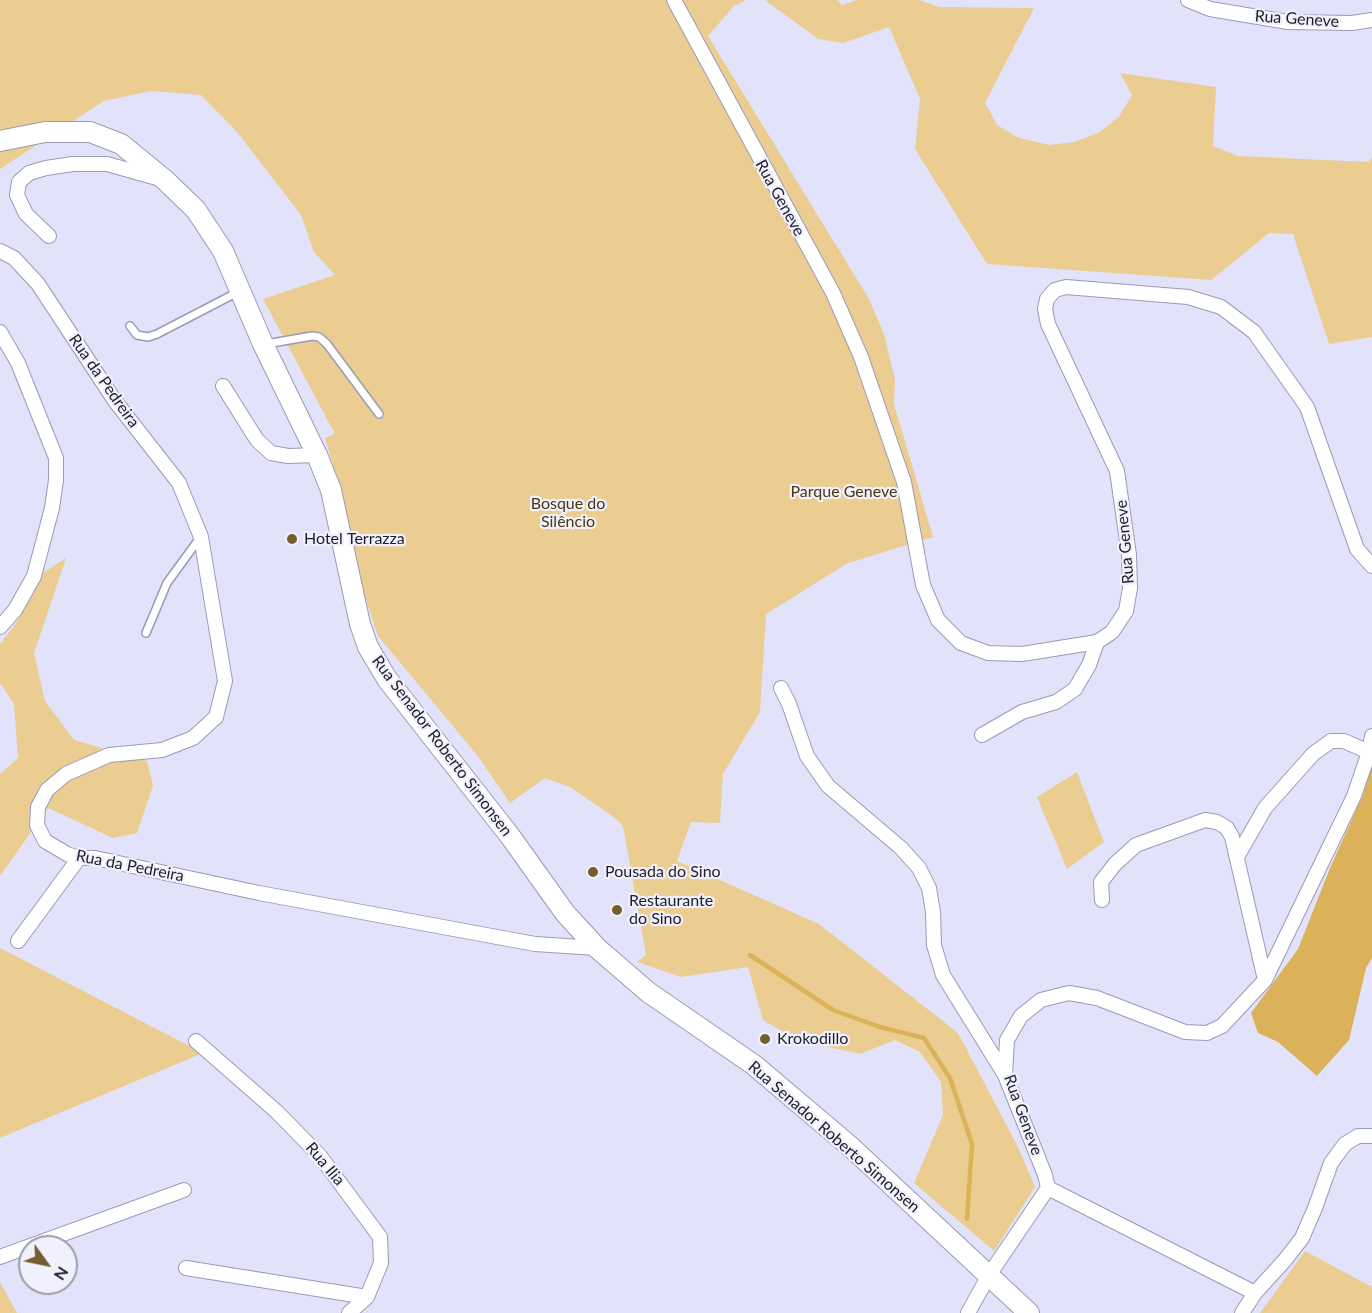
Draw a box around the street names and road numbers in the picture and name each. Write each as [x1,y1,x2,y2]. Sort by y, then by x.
street label: Rua Geneve [1254,6,1340,32]
street label: Rua Geneve [751,156,809,240]
street label: Rua da Pedreira [65,331,143,431]
street label: Rua Geneve [1112,499,1138,585]
street label: Rua Senador Roberto Simonsen [368,652,516,840]
street label: Rua da Pedreira [74,846,186,886]
street label: Rua Senador Roberto Simonsen [744,1057,924,1217]
street label: Rua Geneve [1000,1072,1046,1158]
street label: Rua Ilia [301,1138,349,1190]

